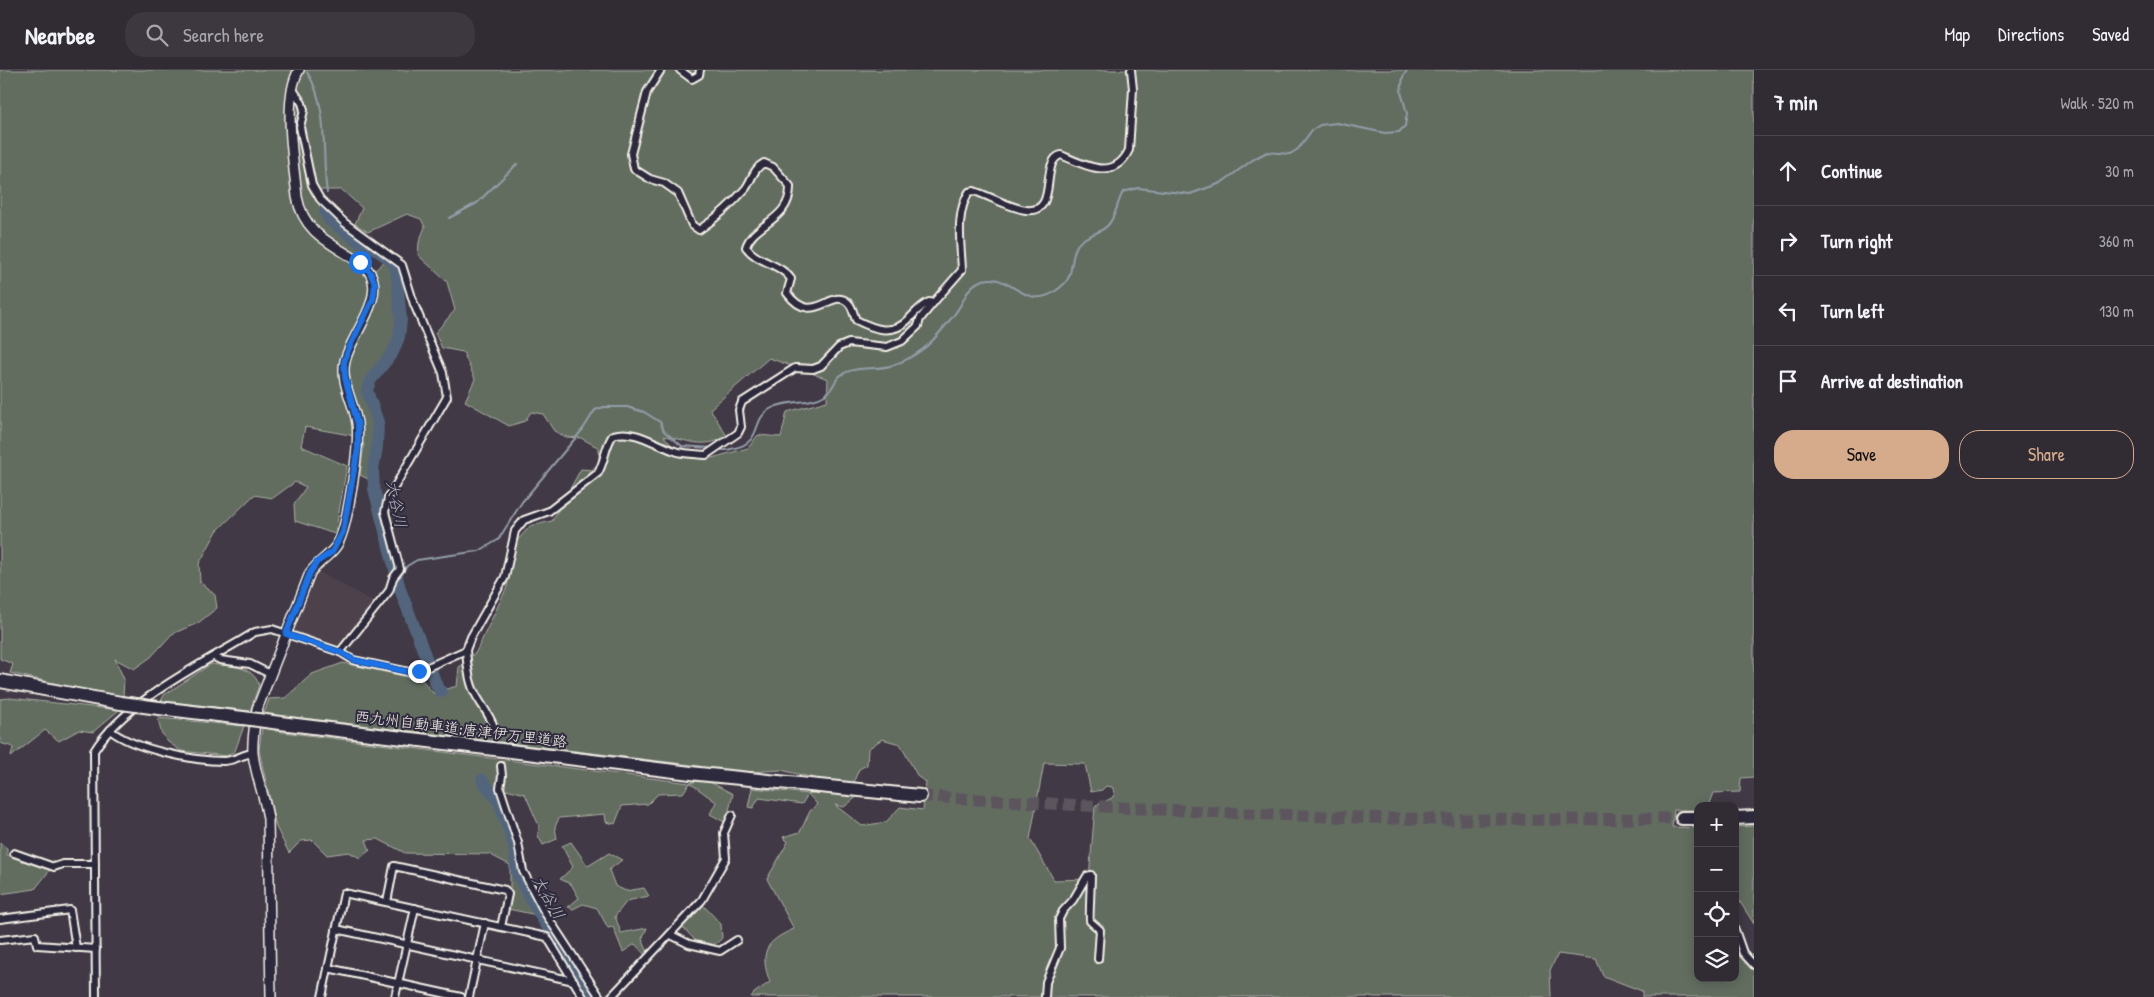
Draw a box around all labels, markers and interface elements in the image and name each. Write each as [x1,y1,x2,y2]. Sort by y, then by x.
search box [125,12,475,57]
text: Nearbee [25,19,95,51]
icon: search [143,21,171,49]
text: Search here [183,22,264,48]
text: Map [1945,22,1970,47]
text: Directions [1998,22,2064,47]
text: Saved [2092,22,2129,47]
text: 7 min [1774,88,1818,117]
text: Walk · 520 m [2060,92,2134,114]
icon: ahead [1774,157,1802,185]
text: Continue [1821,158,1882,184]
text: 30 m [2105,160,2134,182]
icon: right [1774,227,1802,255]
text: Turn right [1821,228,1892,254]
text: 360 m [2099,230,2134,252]
route start [349,251,372,274]
icon: left [1774,297,1802,325]
text: Turn left [1821,298,1884,324]
text: 130 m [2099,300,2134,322]
icon: arrive [1774,367,1802,395]
text: Arrive at destination [1821,368,1963,394]
button: Save [1774,430,1949,479]
button: Share [1959,430,2134,479]
water label: 大谷川 [382,478,412,530]
route end [408,660,431,683]
street label: 西九州自動車道;唐津伊万里道路 [354,705,568,752]
map controls [1694,802,1739,982]
button: + [1694,802,1739,847]
button: − [1694,847,1739,892]
water label: 大谷川 [527,871,571,923]
button: locate [1694,892,1739,937]
button: layers [1694,937,1739,982]

